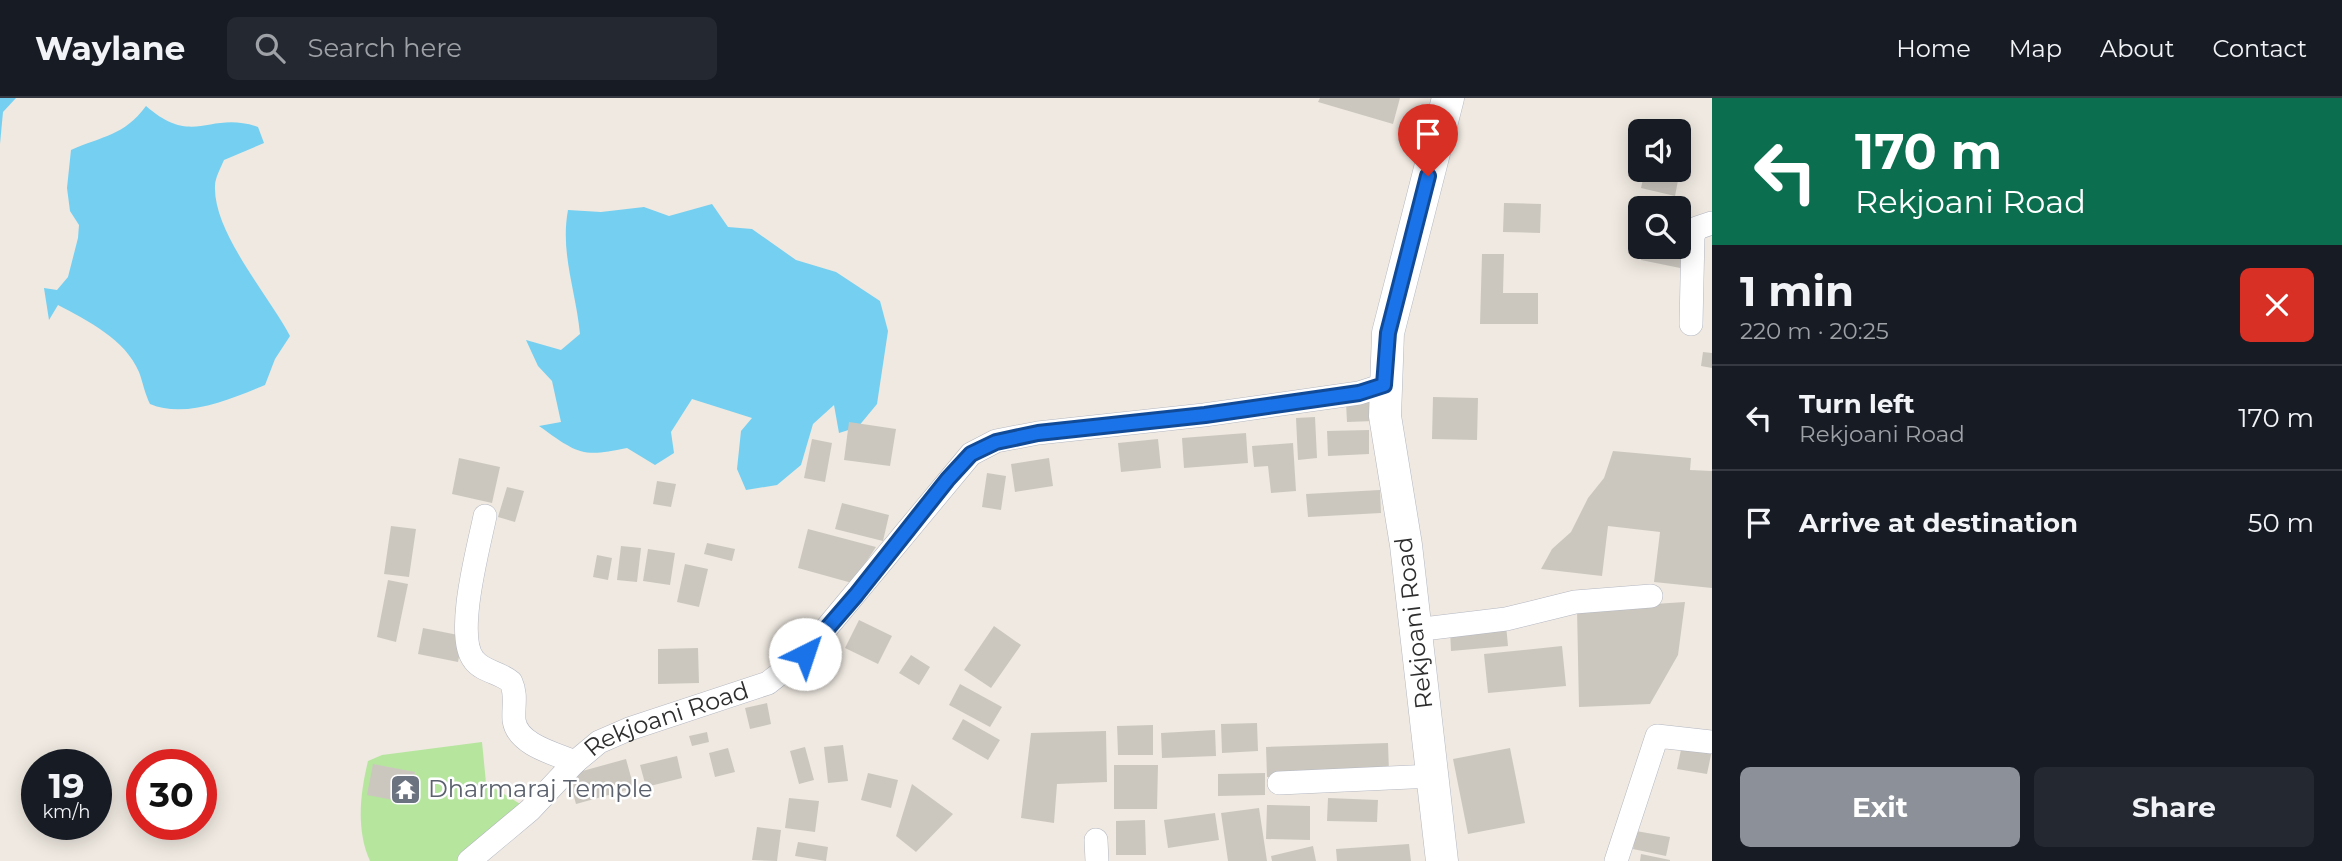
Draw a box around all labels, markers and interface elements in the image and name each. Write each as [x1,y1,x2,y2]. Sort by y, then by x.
search box [227,17,717,80]
text: Waylane [35,28,185,68]
icon: search [251,29,289,67]
text: Search here [307,32,462,64]
text: Home [1896,34,1971,63]
text: Map [2009,34,2062,63]
text: About [2100,34,2174,63]
text: Contact [2212,34,2307,63]
pin [1398,104,1458,176]
icon: arrive [1409,115,1447,153]
map controls [1628,119,1691,259]
button: sound [1628,119,1691,182]
text: 170 m [1855,122,2002,181]
icon: left [1740,126,1831,217]
text: Rekjoani Road [1855,182,2086,221]
button: search [1628,196,1691,259]
text: 1 min [1740,265,1854,317]
button: close [2240,268,2314,342]
text: 220 m · 20:25 [1740,317,1889,345]
text: Turn left [1799,388,1915,420]
icon: left [1740,399,1778,437]
text: 170 m [2238,402,2314,434]
text: Rekjoani Road [1799,420,1965,448]
icon: arrive [1740,504,1778,542]
text: Arrive at destination [1799,507,2078,539]
text: 50 m [2248,507,2314,539]
street label: Rekjoani Road [1389,535,1438,711]
position arrow [768,617,842,691]
street label: Rekjoani Road [578,675,752,762]
speed limit sign: 30 [126,749,217,840]
text: 19 [48,764,85,807]
button: Exit [1740,767,2020,847]
button: Share [2034,767,2314,847]
temple icon: Dharmaraj Temple [388,772,422,806]
place label: Dharmaraj Temple [428,774,653,803]
text: km/h [42,801,91,823]

